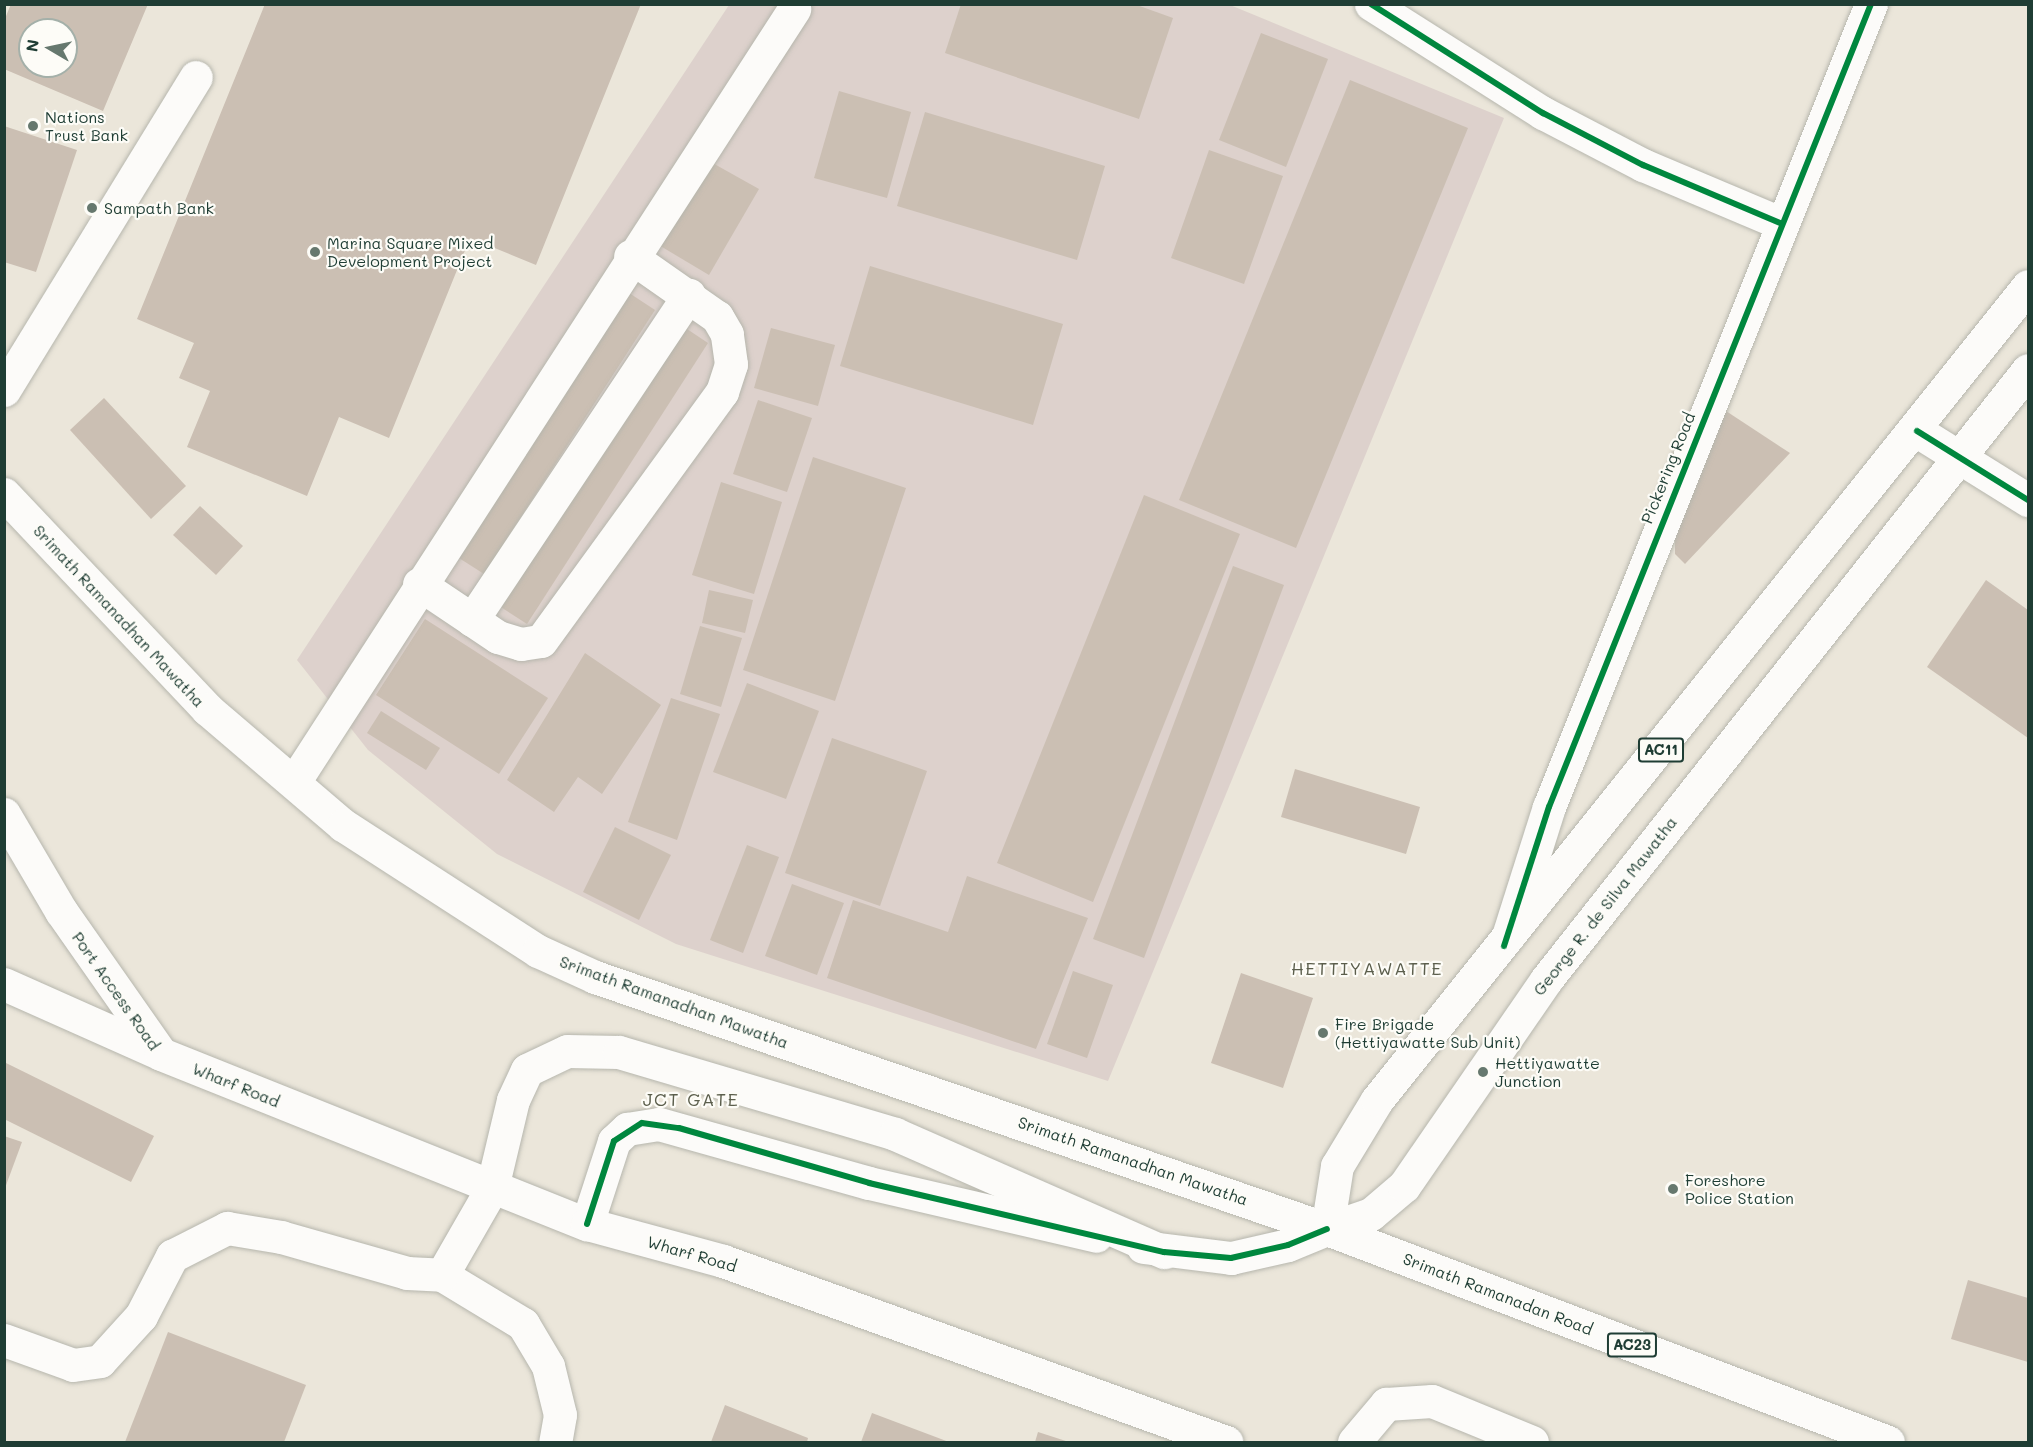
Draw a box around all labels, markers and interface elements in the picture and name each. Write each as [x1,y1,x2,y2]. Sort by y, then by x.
north arrow [18,18,78,78]
text: N [20,38,43,53]
place label: Nations Trust Bank [45,107,128,145]
marker: Nations Trust Bank [26,119,40,133]
place label: Sampath Bank [104,198,214,218]
marker: Sampath Bank [85,201,99,215]
place label: Marina Square Mixed Development Project [327,233,493,271]
marker: Marina Square Mixed Development Project [308,245,322,259]
street label: Pickering Road [1637,409,1699,527]
street label: Srimath Ramanadhan Mawatha [30,521,208,711]
road number: AC11 [1637,738,1685,762]
street label: George R. de Silva Mawatha [1529,813,1681,999]
street label: Port Access Road [68,928,164,1054]
street label: Srimath Ramanadhan Mawatha [557,952,791,1052]
district label: HETTIYAWATTE [1291,957,1443,979]
place label: Fire Brigade (Hettiyawatte Sub Unit) [1335,1014,1521,1052]
marker: Fire Brigade (Hettiyawatte Sub Unit) [1316,1026,1330,1040]
place label: Hettiyawatte Junction [1495,1053,1600,1091]
street label: Wharf Road [190,1059,282,1111]
marker: Hettiyawatte Junction [1476,1065,1490,1079]
district label: JCT GATE [643,1088,739,1110]
street label: Srimath Ramanadhan Mawatha [1016,1113,1250,1209]
place label: Foreshore Police Station [1685,1170,1794,1208]
marker: Foreshore Police Station [1666,1182,1680,1196]
street label: Wharf Road [645,1232,739,1276]
street label: Srimath Ramanadan Road [1400,1249,1596,1339]
road number: AC23 [1606,1333,1658,1357]

